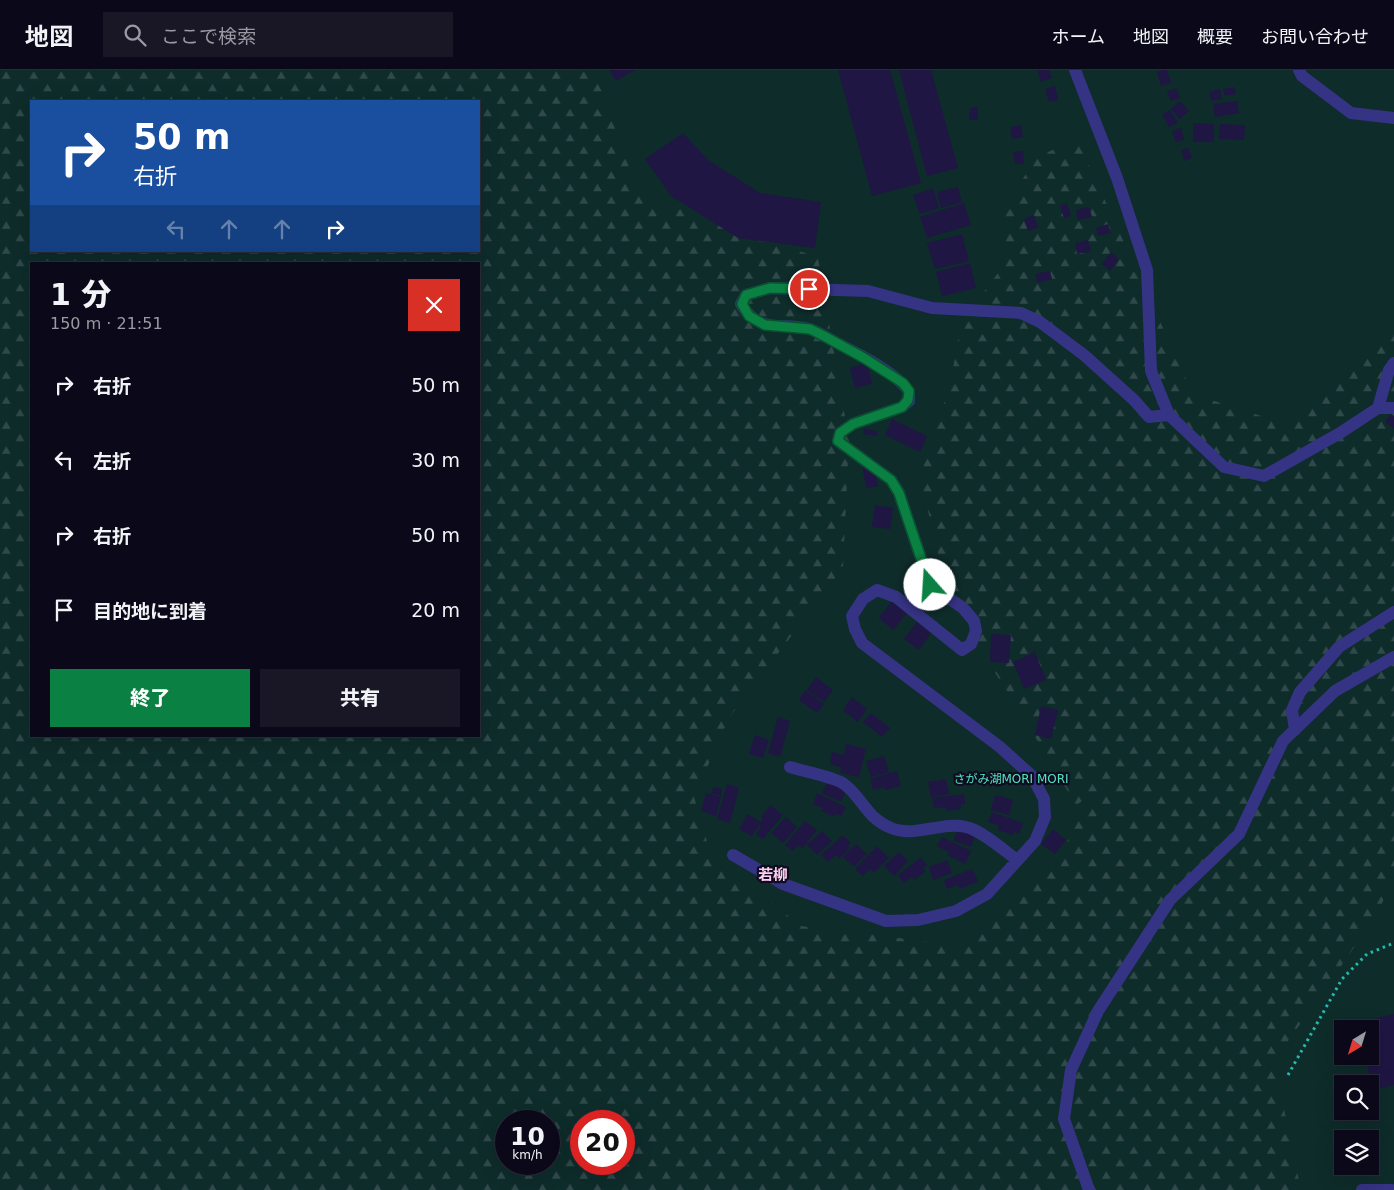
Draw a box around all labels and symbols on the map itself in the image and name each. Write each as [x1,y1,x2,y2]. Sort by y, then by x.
pin [788,268,830,310]
position arrow [903,558,955,610]
park label: さがみ湖MORI MORI [953,772,1069,786]
district label: 若柳 [758,866,788,884]
north arrow [1334,1020,1379,1065]
speed limit sign: 20 [570,1110,635,1175]

